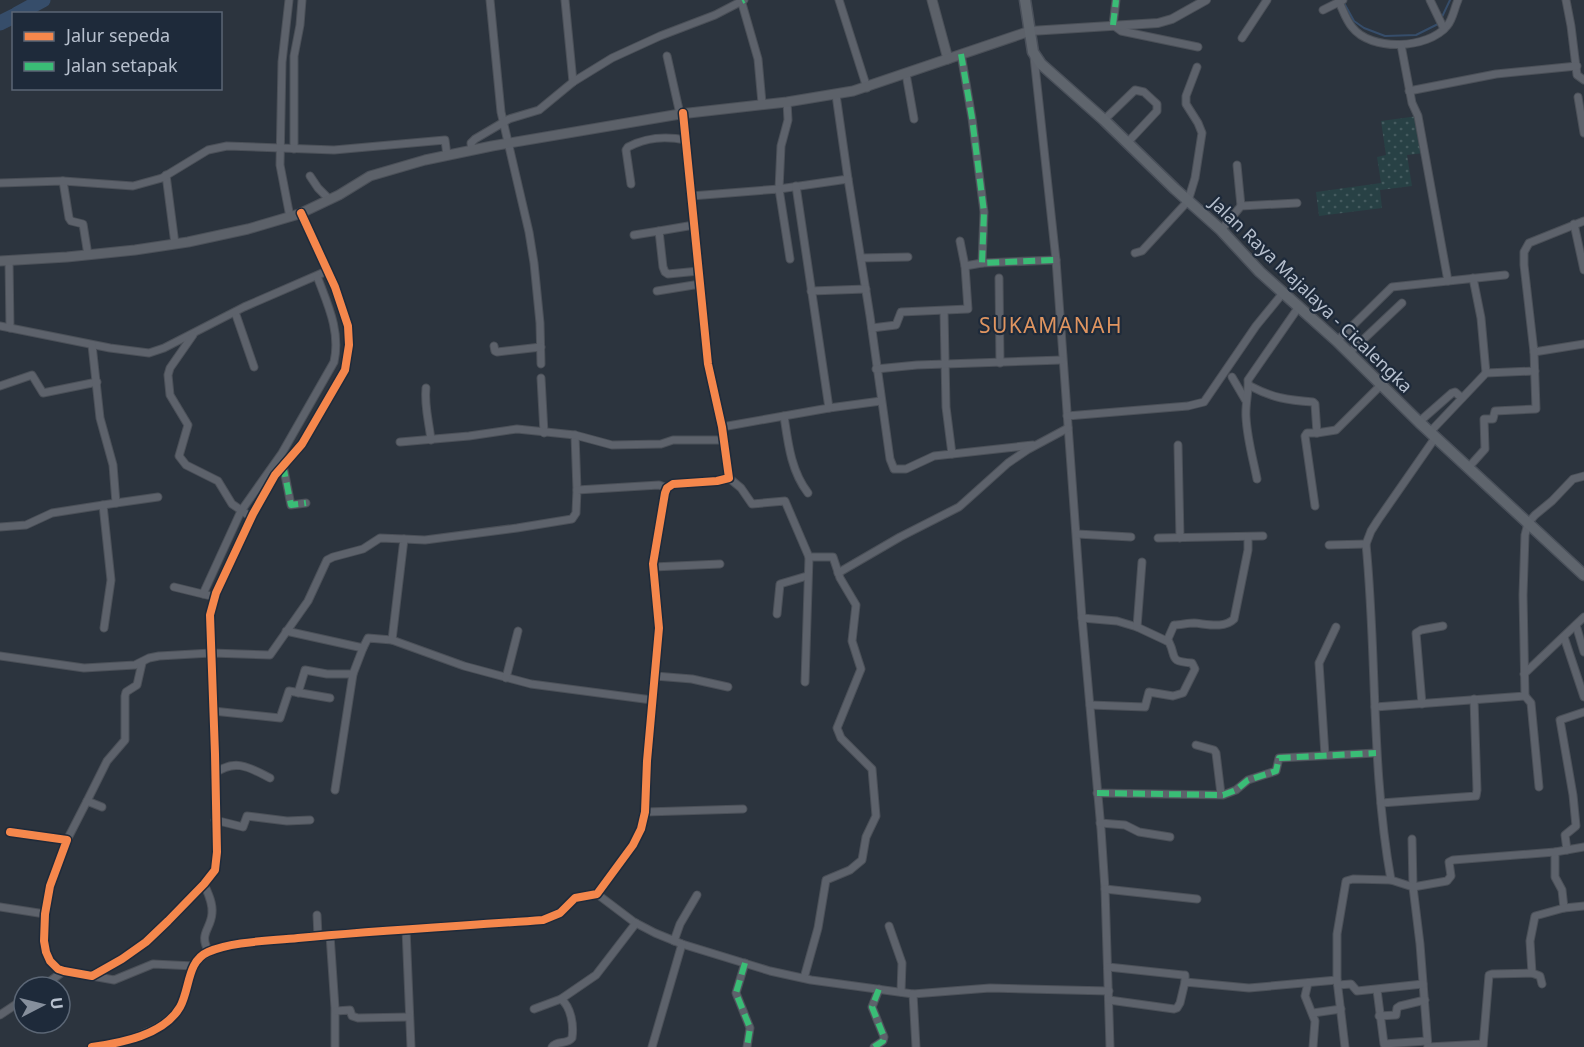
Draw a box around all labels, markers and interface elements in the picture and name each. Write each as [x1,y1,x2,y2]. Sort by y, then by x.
legend [12,12,222,90]
text: Jalur sepeda [64,23,170,47]
text: Jalan setapak [64,53,178,77]
street label: Jalan Raya Majalaya - Cicalengka [1204,190,1418,398]
district label: SUKAMANAH [979,311,1123,339]
north arrow [12,975,72,1035]
text: U [45,996,69,1011]

